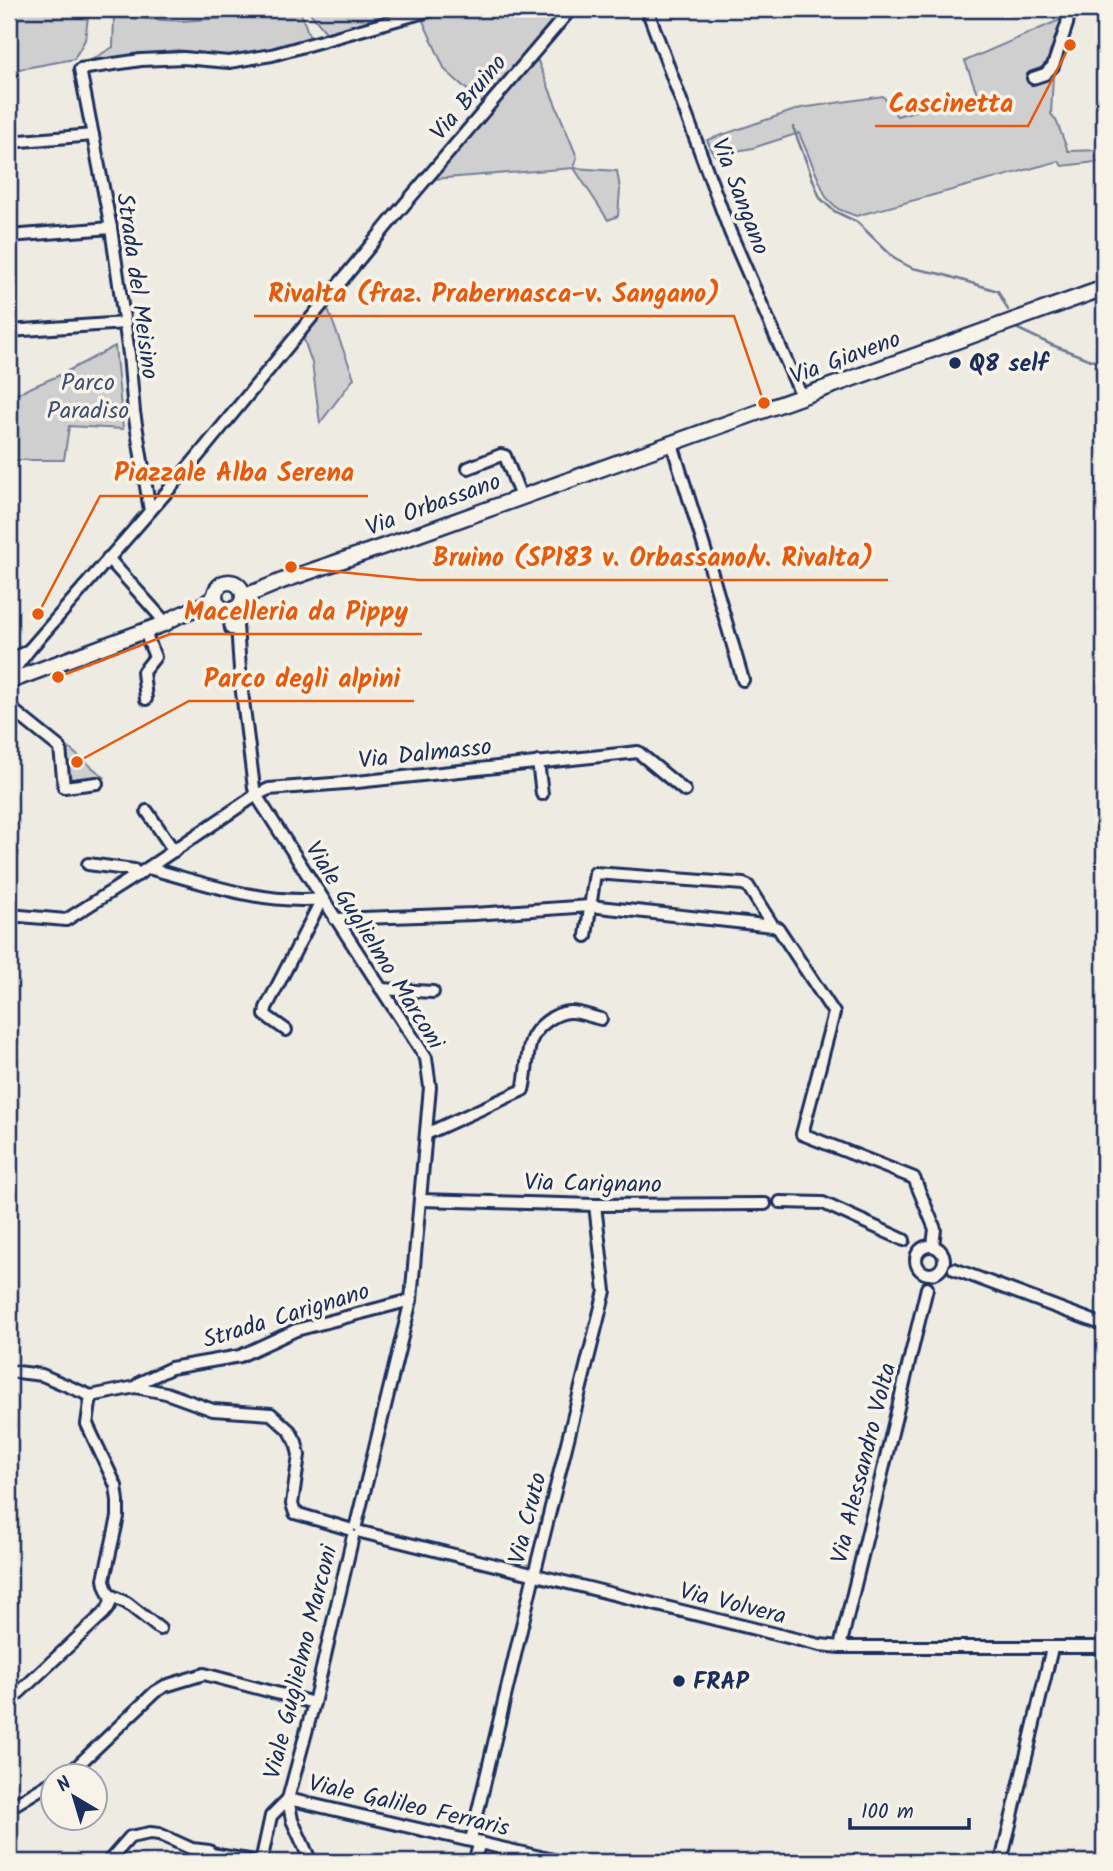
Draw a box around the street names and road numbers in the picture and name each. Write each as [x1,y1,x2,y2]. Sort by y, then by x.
street label: Via Bruino [421,46,517,150]
street label: Via Sangano [699,132,780,261]
street label: Strada del Meisino [104,191,169,382]
street label: Via Giaveno [785,320,907,397]
street label: Via Orbassano [360,463,507,548]
street label: Via Dalmasso [357,728,494,781]
street label: Viale Guglielmo Marconi [294,834,454,1059]
street label: Via Carignano [524,1164,662,1205]
street label: Strada Carignano [198,1273,375,1360]
street label: Via Alessandro Volta [821,1359,908,1568]
street label: Via Cruto [498,1468,559,1568]
street label: Viale Guglielmo Marconi [254,1540,350,1783]
street label: Via Volvera [675,1572,790,1637]
street label: Viale Galileo Ferraris [304,1764,513,1849]

